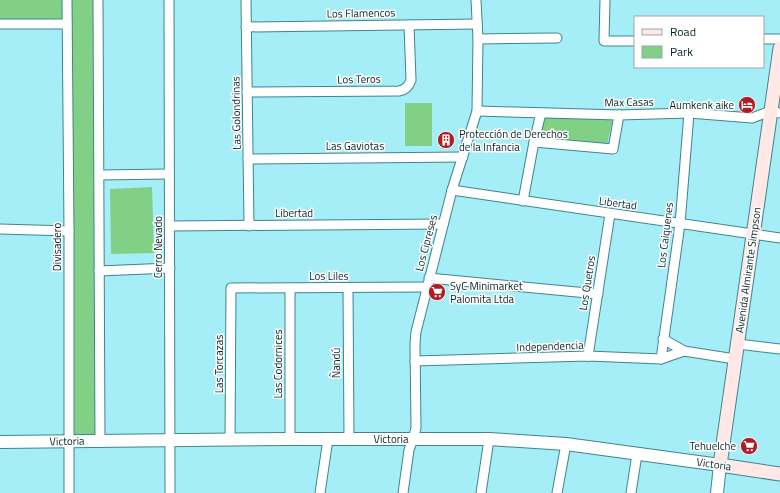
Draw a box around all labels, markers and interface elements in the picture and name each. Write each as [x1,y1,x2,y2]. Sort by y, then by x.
street label: Los Flamencos [327,4,395,22]
legend [634,16,764,68]
text: Road [670,22,696,41]
text: Park [670,42,693,61]
street label: Los Teros [337,71,381,87]
street label: Las Golondrinas [227,76,245,150]
street label: Max Casas [604,94,654,110]
hotel icon: Aumkenk aike [737,95,757,115]
place label: Aumkenk aike [670,97,734,113]
place label: Protección de Derechos de la Infancia [459,126,568,155]
building icon: Protección de Derechos de la Infancia [436,130,456,150]
street label: Las Gaviotas [326,138,384,154]
street label: Libertad [598,192,638,214]
street label: Los Caiquenes [653,201,677,269]
street label: Libertad [275,205,313,221]
street label: Avenida Almirante Simpson [731,206,765,334]
street label: Los Cipreses [411,213,441,273]
street label: Cerro Nevado [150,216,166,278]
street label: Divisadero [49,222,65,271]
street label: Los Quetros [575,254,599,312]
street label: Los Liles [309,268,349,284]
place label: SyC Minimarket Palomita Ltda [450,278,523,307]
supermarket icon: SyC Minimarket Palomita Ltda [427,282,447,302]
street label: Las Codornices [270,329,286,399]
street label: Las Torcazas [211,335,227,393]
street label: Independencia [516,337,584,355]
street label: Ñandú [328,348,344,378]
street label: Victoria [373,431,409,447]
street label: Victoria [49,433,85,449]
supermarket icon: Tehuelche [739,436,759,456]
place label: Tehuelche [690,438,736,454]
street label: Victoria [696,454,733,474]

